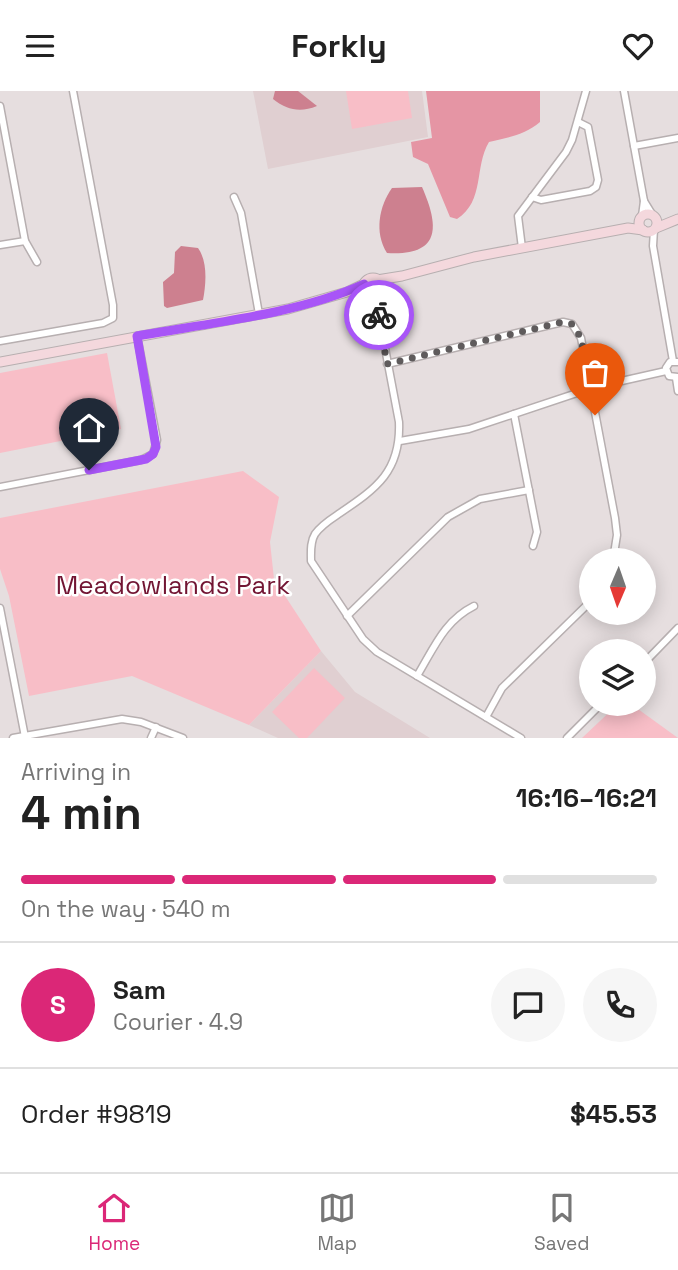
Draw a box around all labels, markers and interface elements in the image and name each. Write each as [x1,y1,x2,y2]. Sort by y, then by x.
text: Forkly [291,26,387,66]
icon: menu [21,27,59,65]
icon: heart [619,27,657,65]
courier [344,280,414,350]
icon: bike [360,296,398,334]
pin [565,343,625,415]
icon: bag [576,354,614,392]
pin [59,398,119,470]
icon: home [70,409,108,447]
north arrow [579,548,656,625]
map controls [579,548,656,716]
park label: Meadowlands Park [56,568,290,602]
button: layers [579,639,656,716]
text: Arriving in [21,757,131,787]
text: 16:16–16:21 [516,781,657,815]
text: 4 min [21,784,142,842]
text: On the way · 540 m [21,894,231,924]
button: chat [491,968,565,1042]
button: phone [583,968,657,1042]
text: Sam [113,973,166,1007]
text: S [50,988,66,1022]
text: Courier · 4.9 [113,1007,243,1037]
text: Order #9819 [21,1097,172,1131]
text: $45.53 [570,1097,657,1131]
tab: Home [89,1189,140,1256]
tab: Map [317,1189,357,1256]
tab: Saved [534,1189,589,1256]

